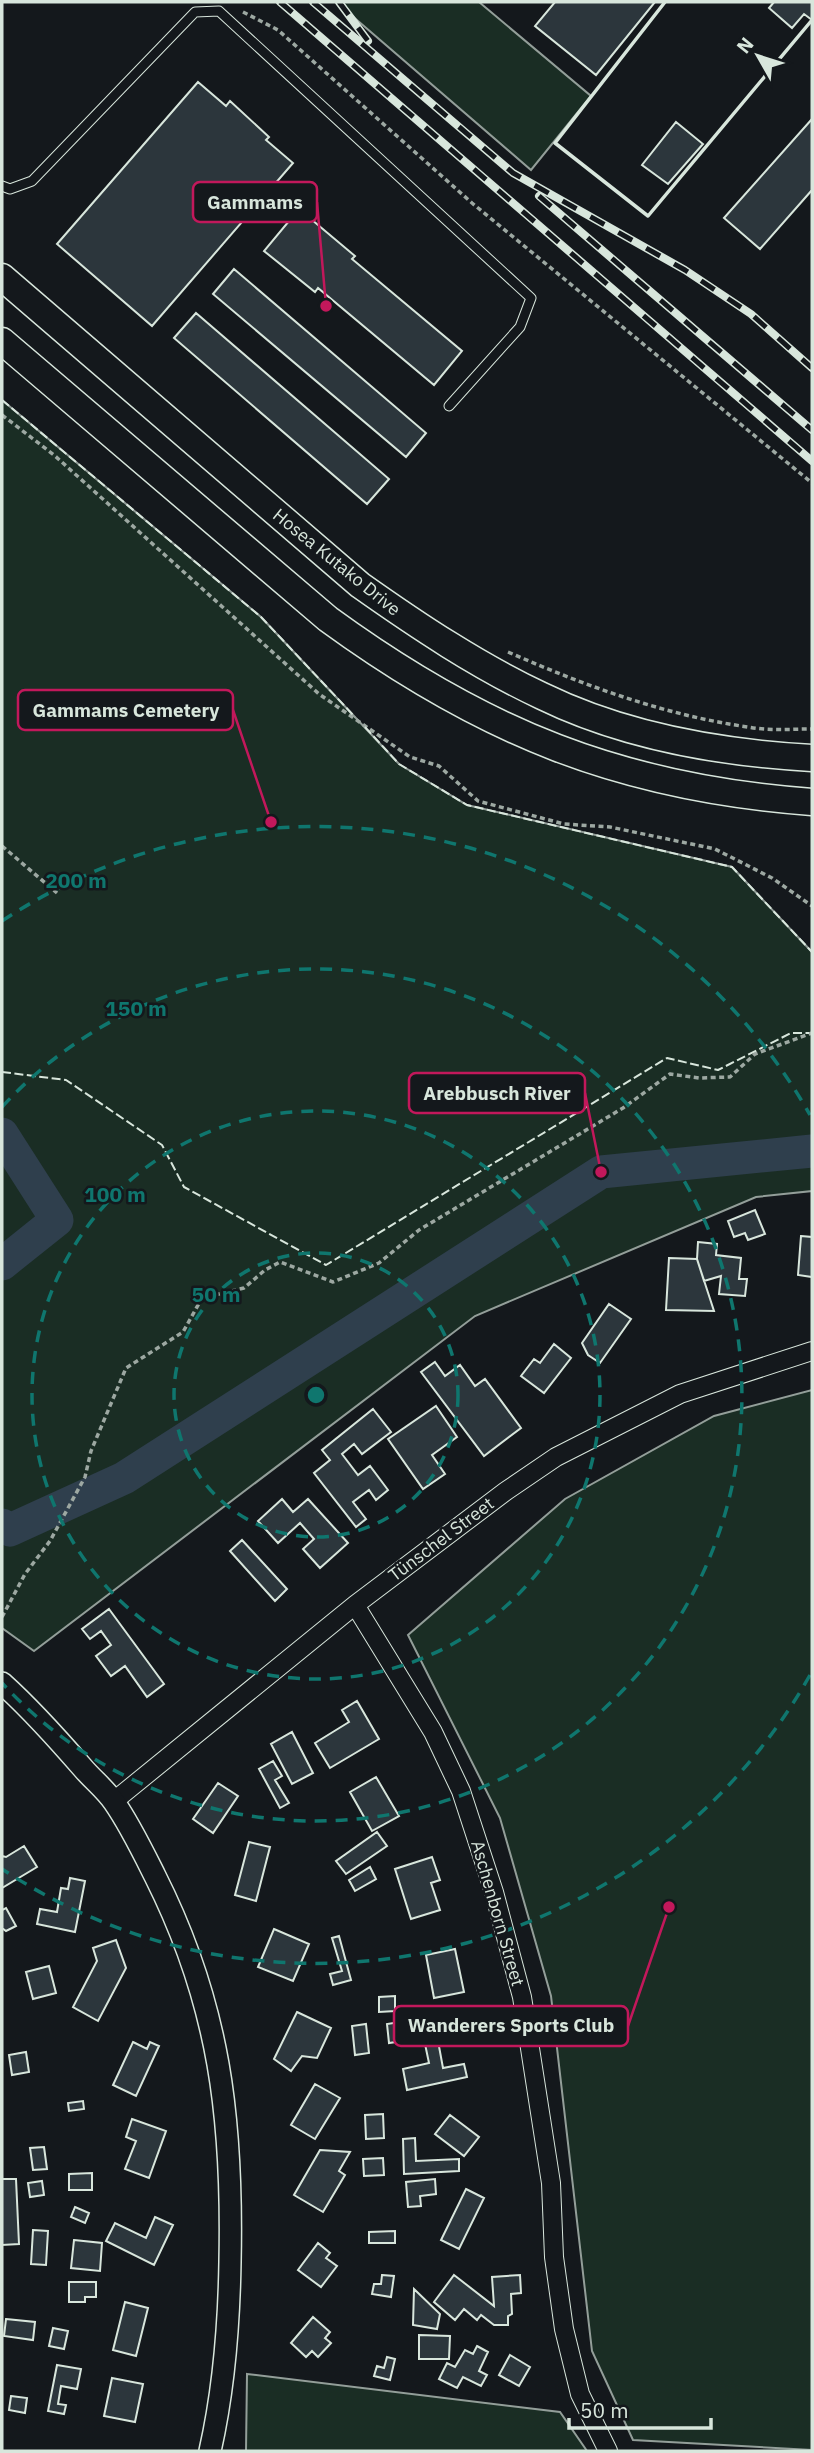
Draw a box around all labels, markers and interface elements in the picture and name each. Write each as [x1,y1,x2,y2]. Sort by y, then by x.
north arrow [723,21,793,91]
text: N [731,32,758,58]
callout: Gammams [193,182,317,222]
text: Gammams [207,190,303,214]
street label: Hosea Kutako Drive [268,503,406,621]
callout: Gammams Cemetery [18,690,233,730]
text: Gammams Cemetery [33,698,220,722]
text: 200 m [45,866,107,894]
text: 150 m [105,994,167,1022]
callout: Arebbusch River [409,1073,585,1113]
text: Arebbusch River [423,1081,571,1105]
text: 100 m [84,1180,146,1208]
text: 50 m [192,1280,240,1308]
centre of rings [304,1383,328,1407]
street label: Tünschel Street [384,1492,498,1586]
street label: Aschenborn Street [466,1837,530,1989]
callout: Wanderers Sports Club [394,2006,628,2046]
text: Wanderers Sports Club [408,2013,614,2037]
scale bar [569,2386,711,2430]
text: 50 m [580,2396,629,2424]

